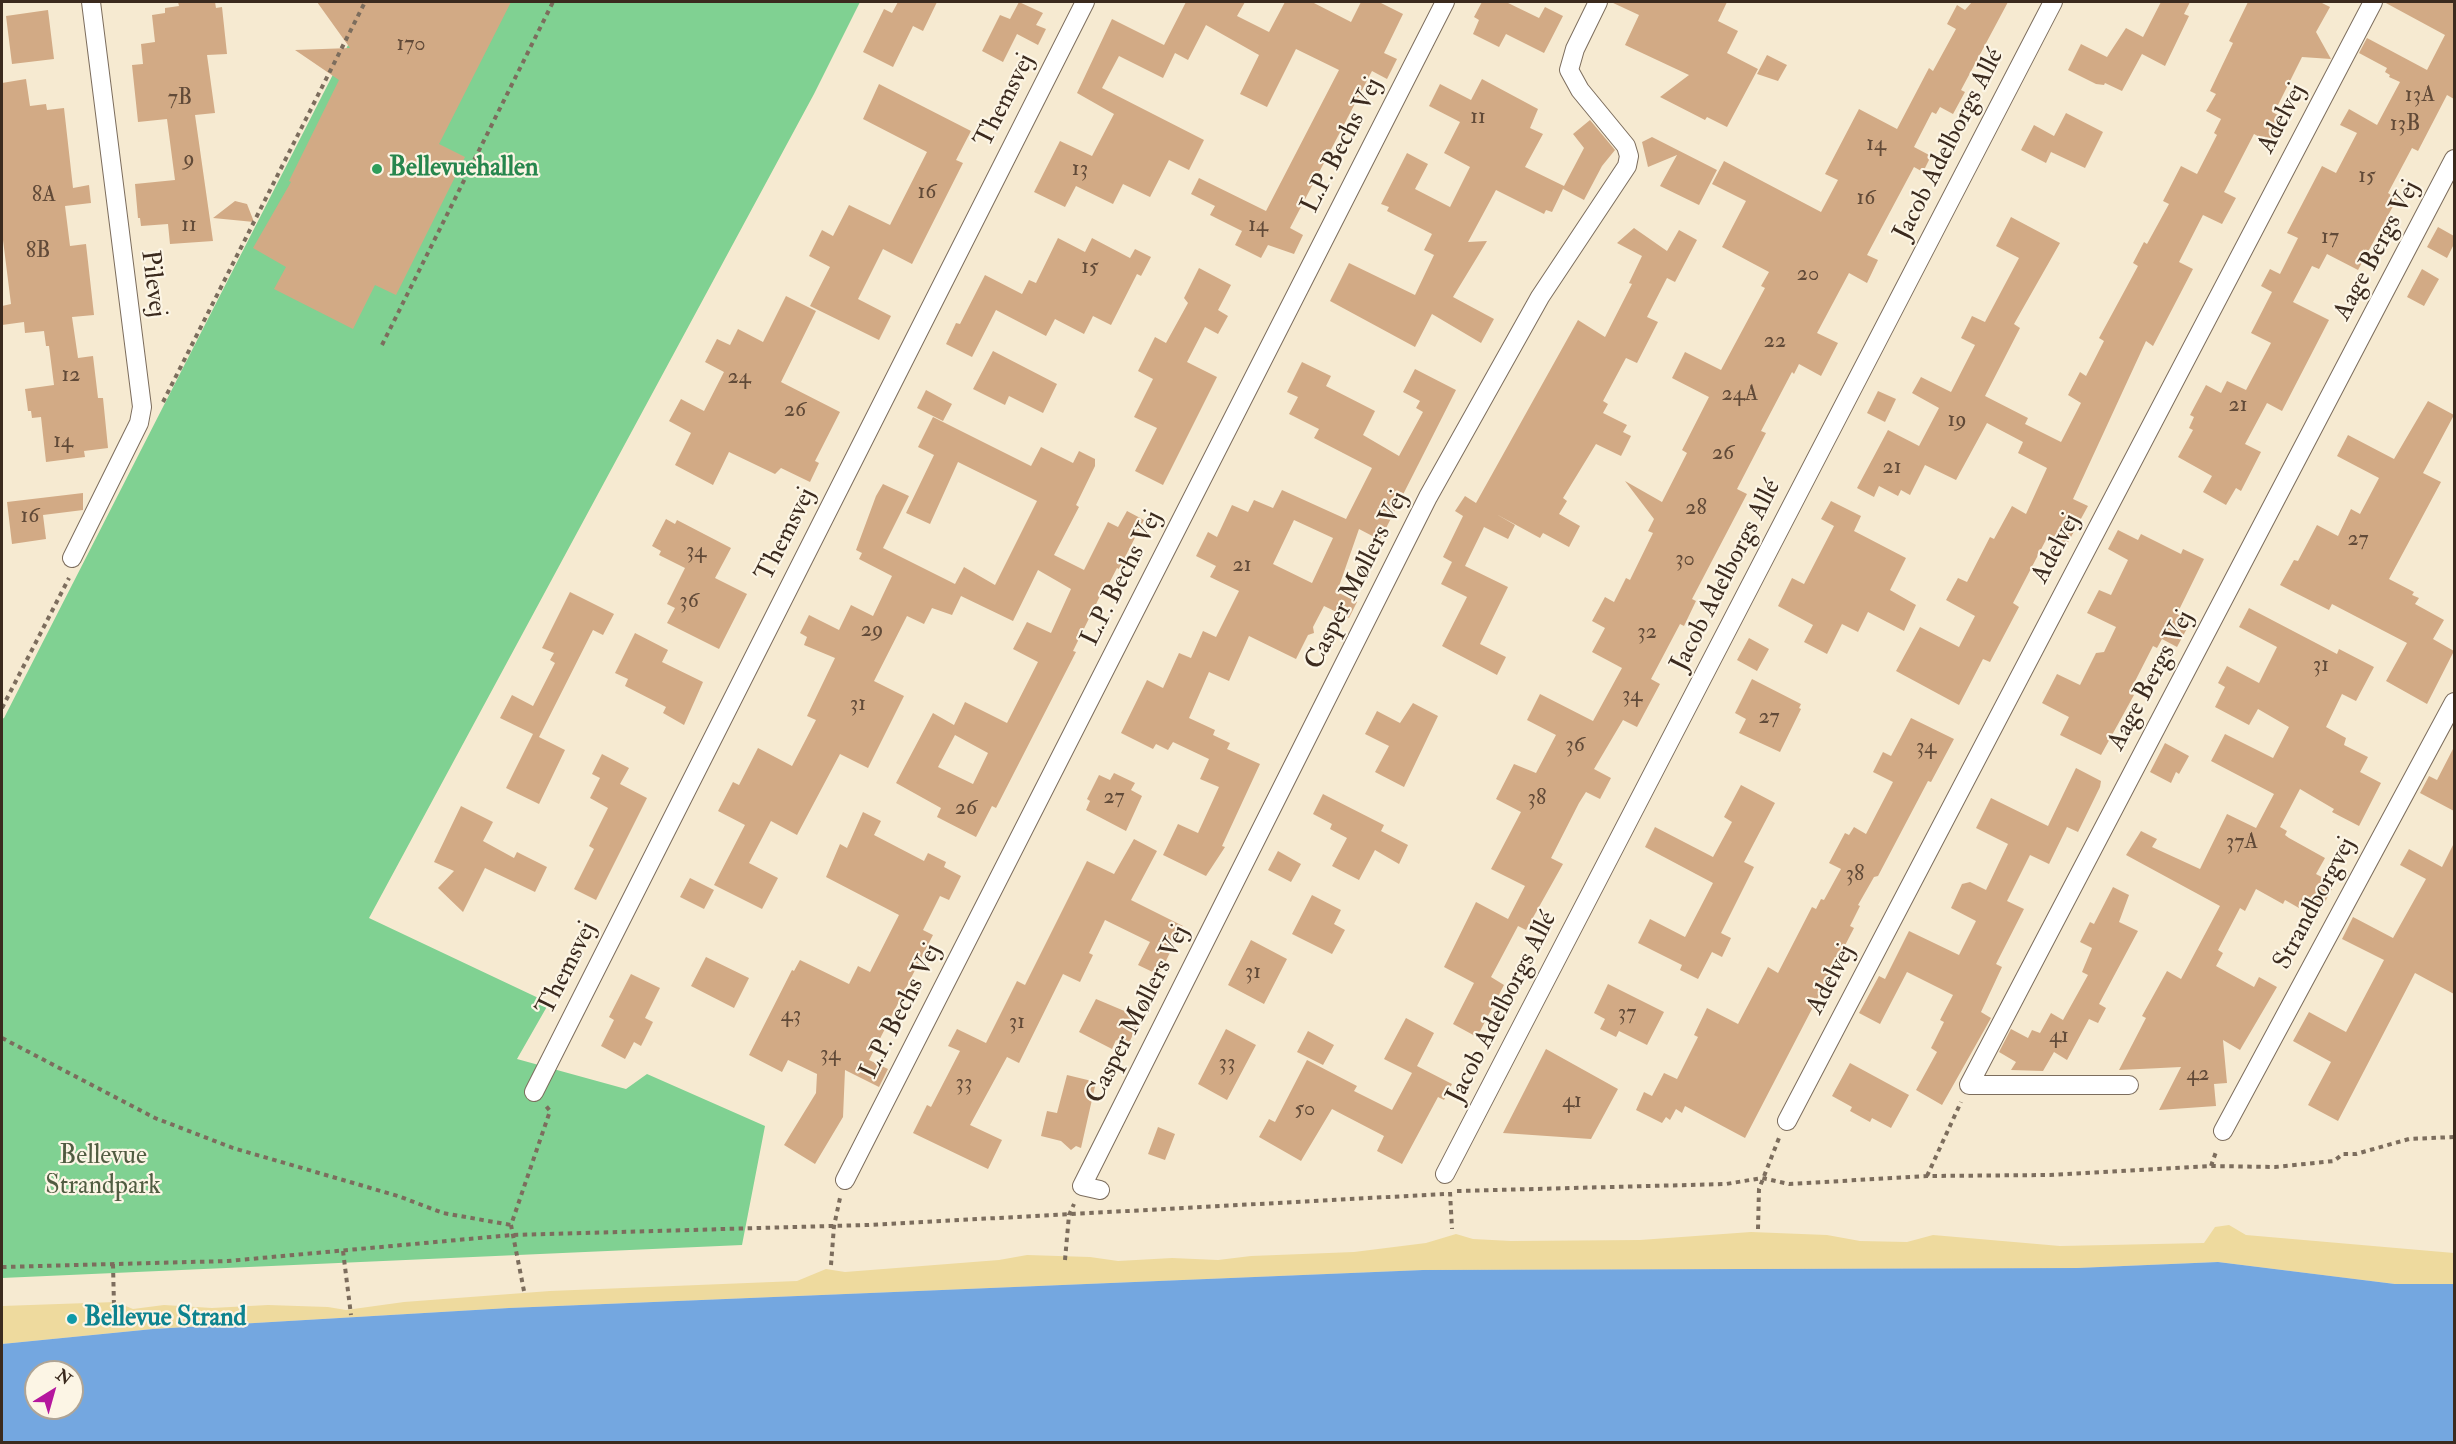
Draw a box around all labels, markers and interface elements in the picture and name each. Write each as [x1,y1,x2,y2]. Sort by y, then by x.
house number: 170 [396,32,426,58]
street label: Jacob Adelborgs Allé [1888,44,2012,246]
street label: Themsvej [969,49,1043,153]
street label: L.P. Bechs Vej [1296,73,1390,219]
street label: Adelvej [2252,79,2314,159]
house number: 13A [2405,83,2435,109]
house number: 7B [168,86,192,112]
house number: 11 [1470,105,1486,131]
house number: 13B [2390,112,2420,138]
house number: 14 [1866,132,1886,158]
house number: 9 [183,147,195,173]
place label: Bellevuehallen [389,153,538,185]
house number: 13 [1072,157,1088,183]
marker: Bellevuehallen [370,162,384,176]
house number: 15 [2358,164,2376,190]
street label: Aage Bergs Vej [2328,176,2428,326]
house number: 16 [918,180,936,206]
house number: 8A [32,183,56,209]
house number: 16 [1857,186,1875,212]
house number: 11 [181,213,197,239]
house number: 14 [1248,213,1268,239]
house number: 17 [2321,225,2339,251]
house number: 8B [26,239,50,265]
street label: Pilevej [132,249,172,319]
house number: 15 [1081,255,1099,281]
house number: 20 [1797,262,1819,288]
house number: 22 [1764,329,1786,355]
house number: 12 [61,363,81,389]
house number: 24 [727,365,751,391]
house number: 24A [1722,382,1758,408]
house number: 21 [2228,393,2248,419]
house number: 26 [784,398,806,424]
house number: 19 [1947,408,1967,434]
house number: 14 [53,429,73,455]
house number: 26 [1712,441,1734,467]
house number: 21 [1882,455,1902,481]
street label: Jacob Adelborgs Allé [1665,475,1789,677]
street label: Themsvej [750,483,824,587]
street label: Casper Møllers Vej [1300,487,1416,675]
house number: 28 [1685,496,1707,522]
house number: 16 [21,504,39,530]
street label: L.P. Bechs Vej [1076,506,1170,652]
street label: Adelvej [2026,509,2088,589]
house number: 27 [2347,527,2369,553]
house number: 34 [686,539,706,565]
house number: 30 [1675,547,1695,573]
house number: 21 [1232,553,1252,579]
house number: 36 [679,589,699,615]
street label: Aage Bergs Vej [2102,606,2202,756]
house number: 29 [861,618,883,644]
house number: 32 [1637,620,1657,646]
house number: 31 [2313,653,2329,679]
house number: 34 [1622,683,1642,709]
house number: 31 [850,692,866,718]
house number: 27 [1758,705,1780,731]
house number: 36 [1565,733,1585,759]
house number: 34 [1916,735,1936,761]
house number: 27 [1103,785,1125,811]
house number: 38 [1528,786,1546,812]
house number: 26 [955,796,977,822]
house number: 37A [2226,830,2258,856]
street label: Strandborgvej [2268,832,2364,976]
house number: 38 [1846,862,1864,888]
street label: Jacob Adelborgs Allé [1441,907,1565,1109]
street label: Themsvej [531,917,605,1021]
street label: Casper Møllers Vej [1081,921,1197,1109]
street label: L.P. Bechs Vej [855,939,949,1085]
street label: Adelvej [1801,940,1863,1020]
house number: 31 [1245,960,1261,986]
house number: 37 [1618,1001,1636,1027]
house number: 43 [781,1003,801,1029]
house number: 31 [1009,1010,1025,1036]
house number: 41 [2049,1024,2069,1050]
house number: 34 [820,1042,840,1068]
house number: 33 [1219,1051,1235,1077]
house number: 42 [2186,1062,2210,1088]
house number: 33 [956,1071,972,1097]
house number: 41 [1562,1089,1582,1115]
house number: 50 [1295,1097,1315,1123]
park label: Bellevue Strandpark [45,1141,161,1202]
place label: Bellevue Strand [84,1303,246,1335]
marker: Bellevue Strand [65,1312,79,1326]
north arrow [24,1360,84,1420]
text: N [52,1365,75,1390]

